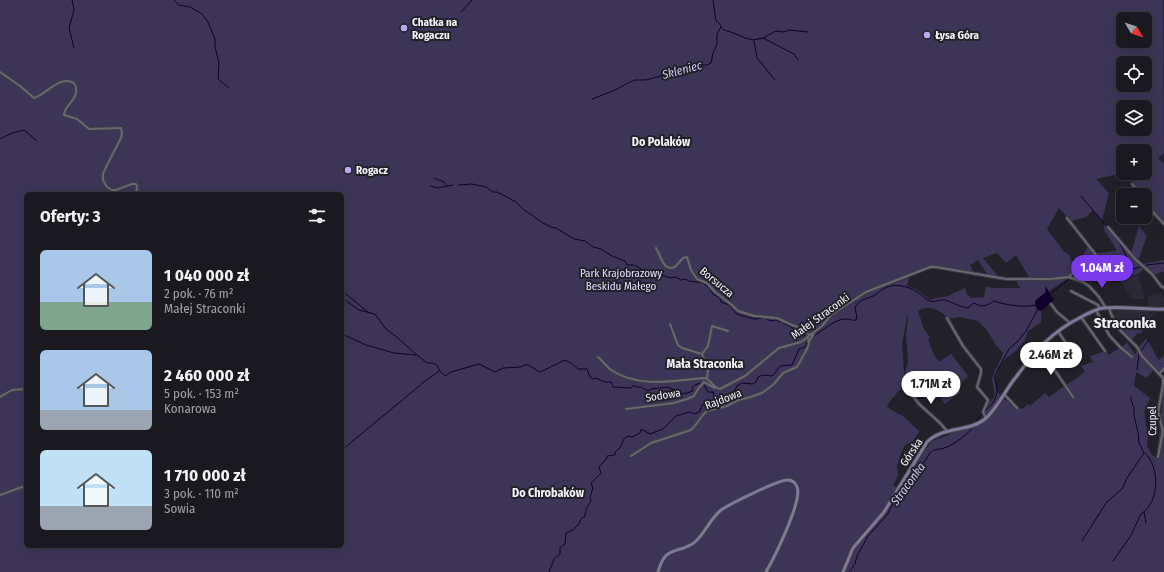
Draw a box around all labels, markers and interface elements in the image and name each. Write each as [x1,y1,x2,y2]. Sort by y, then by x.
north arrow [1116,12,1152,48]
map controls [1116,12,1152,224]
place label: Chatka na Rogaczu [412,16,458,42]
marker: Chatka na Rogaczu [399,23,409,33]
place label: Łysa Góra [935,29,979,42]
marker: Łysa Góra [922,30,932,40]
button: locate [1116,56,1152,92]
water label: Skleniec [660,58,704,82]
button: layers [1116,100,1152,136]
district label: Do Polaków [632,135,691,149]
button: + [1116,144,1152,180]
place label: Rogacz [356,164,388,177]
marker: Rogacz [343,165,353,175]
button: − [1116,188,1152,224]
icon: filters [306,205,328,227]
text: Oferty: 3 [40,206,101,227]
pin: 1.04M zł [1061,255,1143,289]
text: 1.04M zł [1080,260,1124,275]
street label: Borsucza [697,264,736,300]
text: 1 040 000 zł [164,265,249,286]
icon: home [72,266,120,314]
park label: Park Krajobrazowy Beskidu Małego [580,267,662,293]
text: 2 pok. · 76 m² [164,286,233,301]
street label: Małej Straconki [789,291,852,342]
text: Małej Straconki [164,301,245,316]
district label: Straconka [1094,314,1157,332]
pin: 2.46M zł [1010,342,1092,376]
text: 2.46M zł [1029,347,1073,362]
district label: Mała Straconka [667,357,743,371]
text: 2 460 000 zł [164,365,250,386]
icon: home [72,366,120,414]
pin: 1.71M zł [890,371,972,405]
text: 1.71M zł [910,376,952,391]
text: 5 pok. · 153 m² [164,386,239,401]
street label: Sodowa [645,386,682,405]
street label: Rajdowa [703,387,743,412]
text: Konarowa [164,401,216,416]
street label: Czupel [1146,406,1159,436]
street label: Górska [897,436,925,469]
water label: Straconka [887,460,928,509]
text: 1 710 000 zł [164,465,246,486]
icon: home [72,466,120,514]
text: 3 pok. · 110 m² [164,486,239,501]
district label: Do Chrobaków [512,486,585,500]
text: Sowia [164,501,195,516]

